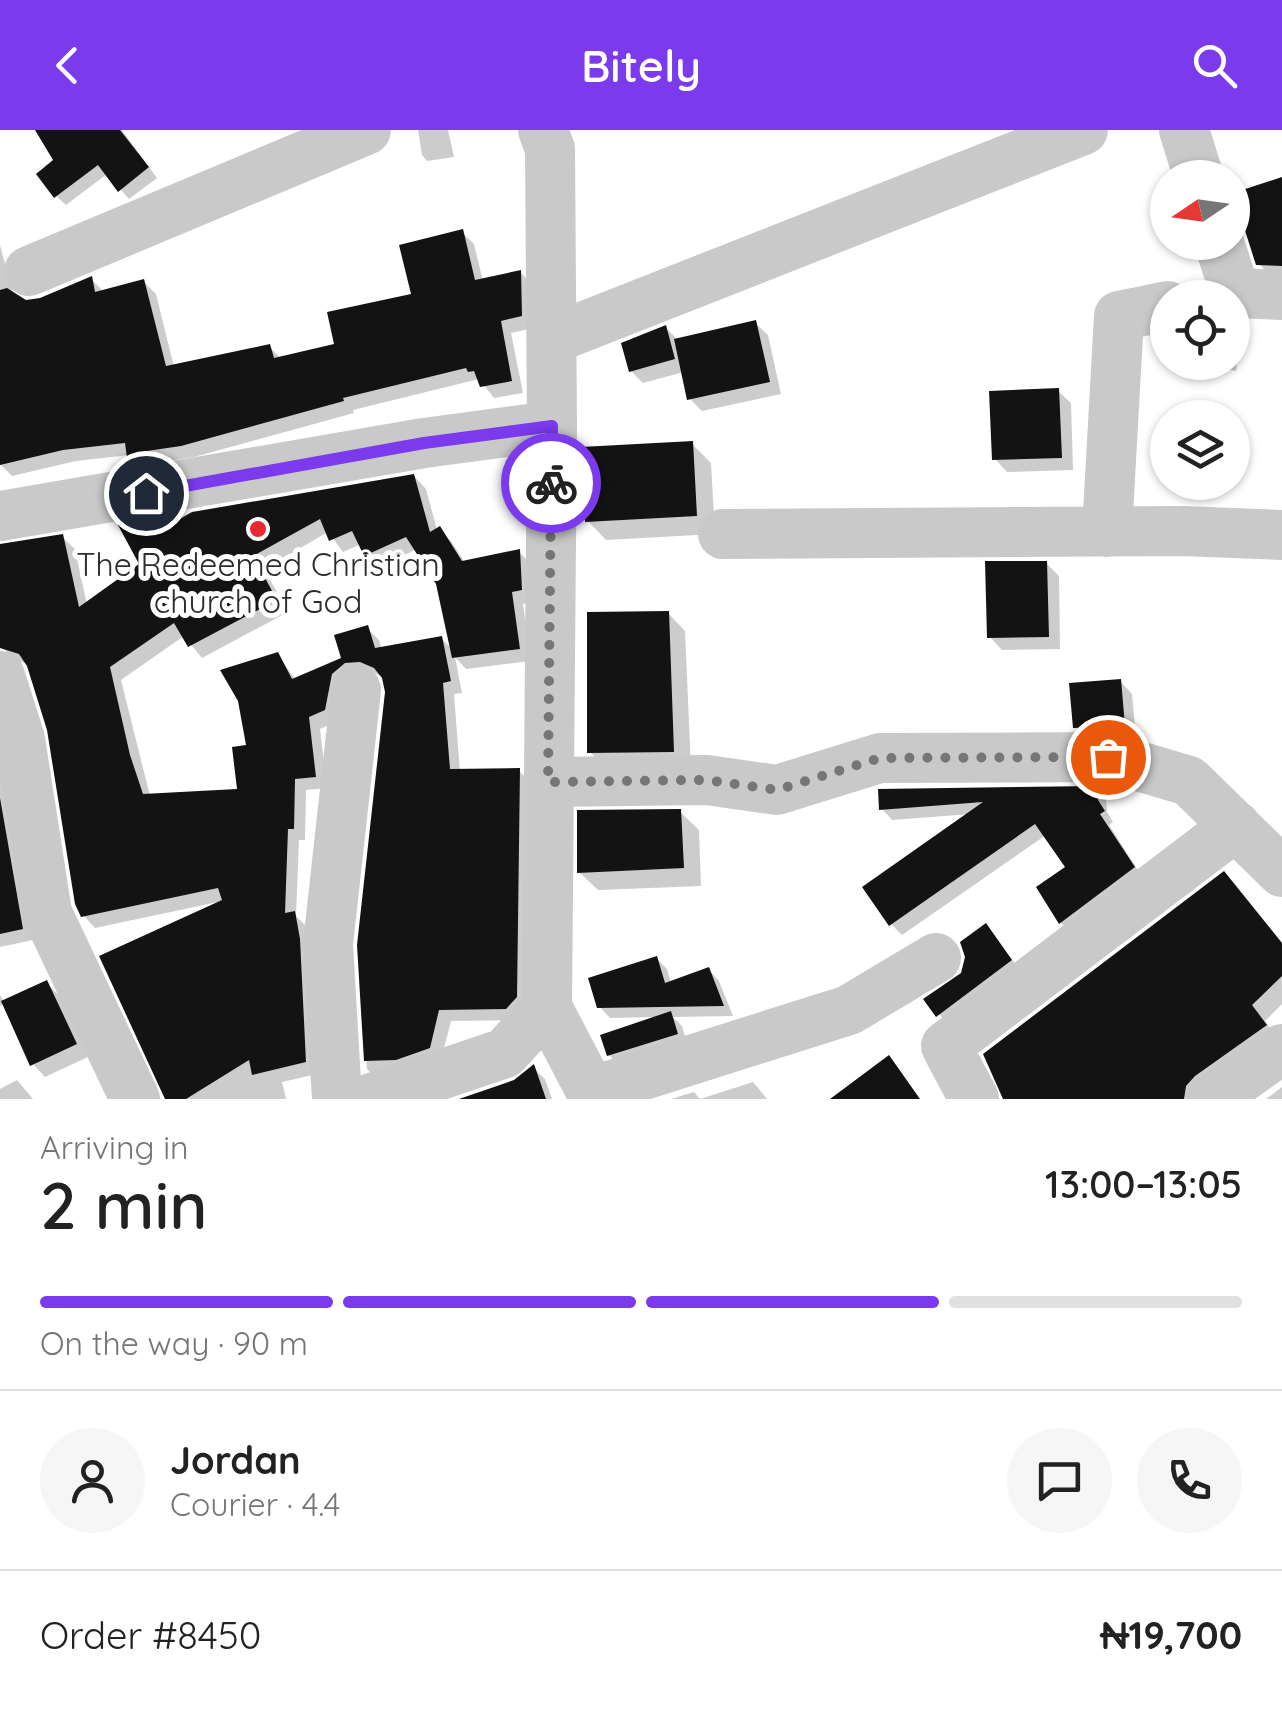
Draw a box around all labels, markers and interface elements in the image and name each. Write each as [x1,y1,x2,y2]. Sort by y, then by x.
text: Bitely [581,37,701,93]
icon: back [40,38,95,93]
icon: search [1187,38,1242,93]
north arrow [1150,160,1250,260]
map controls [1150,160,1250,500]
button: locate [1150,280,1250,380]
button: layers [1150,400,1250,500]
courier [501,433,601,533]
pin [104,451,189,536]
icon: bike [524,456,579,511]
icon: home [119,466,174,521]
marker: The Redeemed Christian church of God [247,518,269,540]
place label: The Redeemed Christian church of God [76,544,440,621]
pin [1066,715,1151,800]
icon: bag [1081,730,1136,785]
text: Arriving in [40,1127,189,1167]
text: 13:00–13:05 [1045,1160,1242,1208]
text: 2 min [40,1164,208,1245]
text: On the way · 90 m [40,1323,308,1363]
button: person [40,1428,145,1533]
button: chat [1007,1428,1112,1533]
button: phone [1137,1428,1242,1533]
text: Jordan [170,1436,301,1484]
text: Courier · 4.4 [170,1484,340,1524]
text: Order #8450 [40,1611,261,1659]
text: ₦19,700 [1100,1611,1242,1659]

